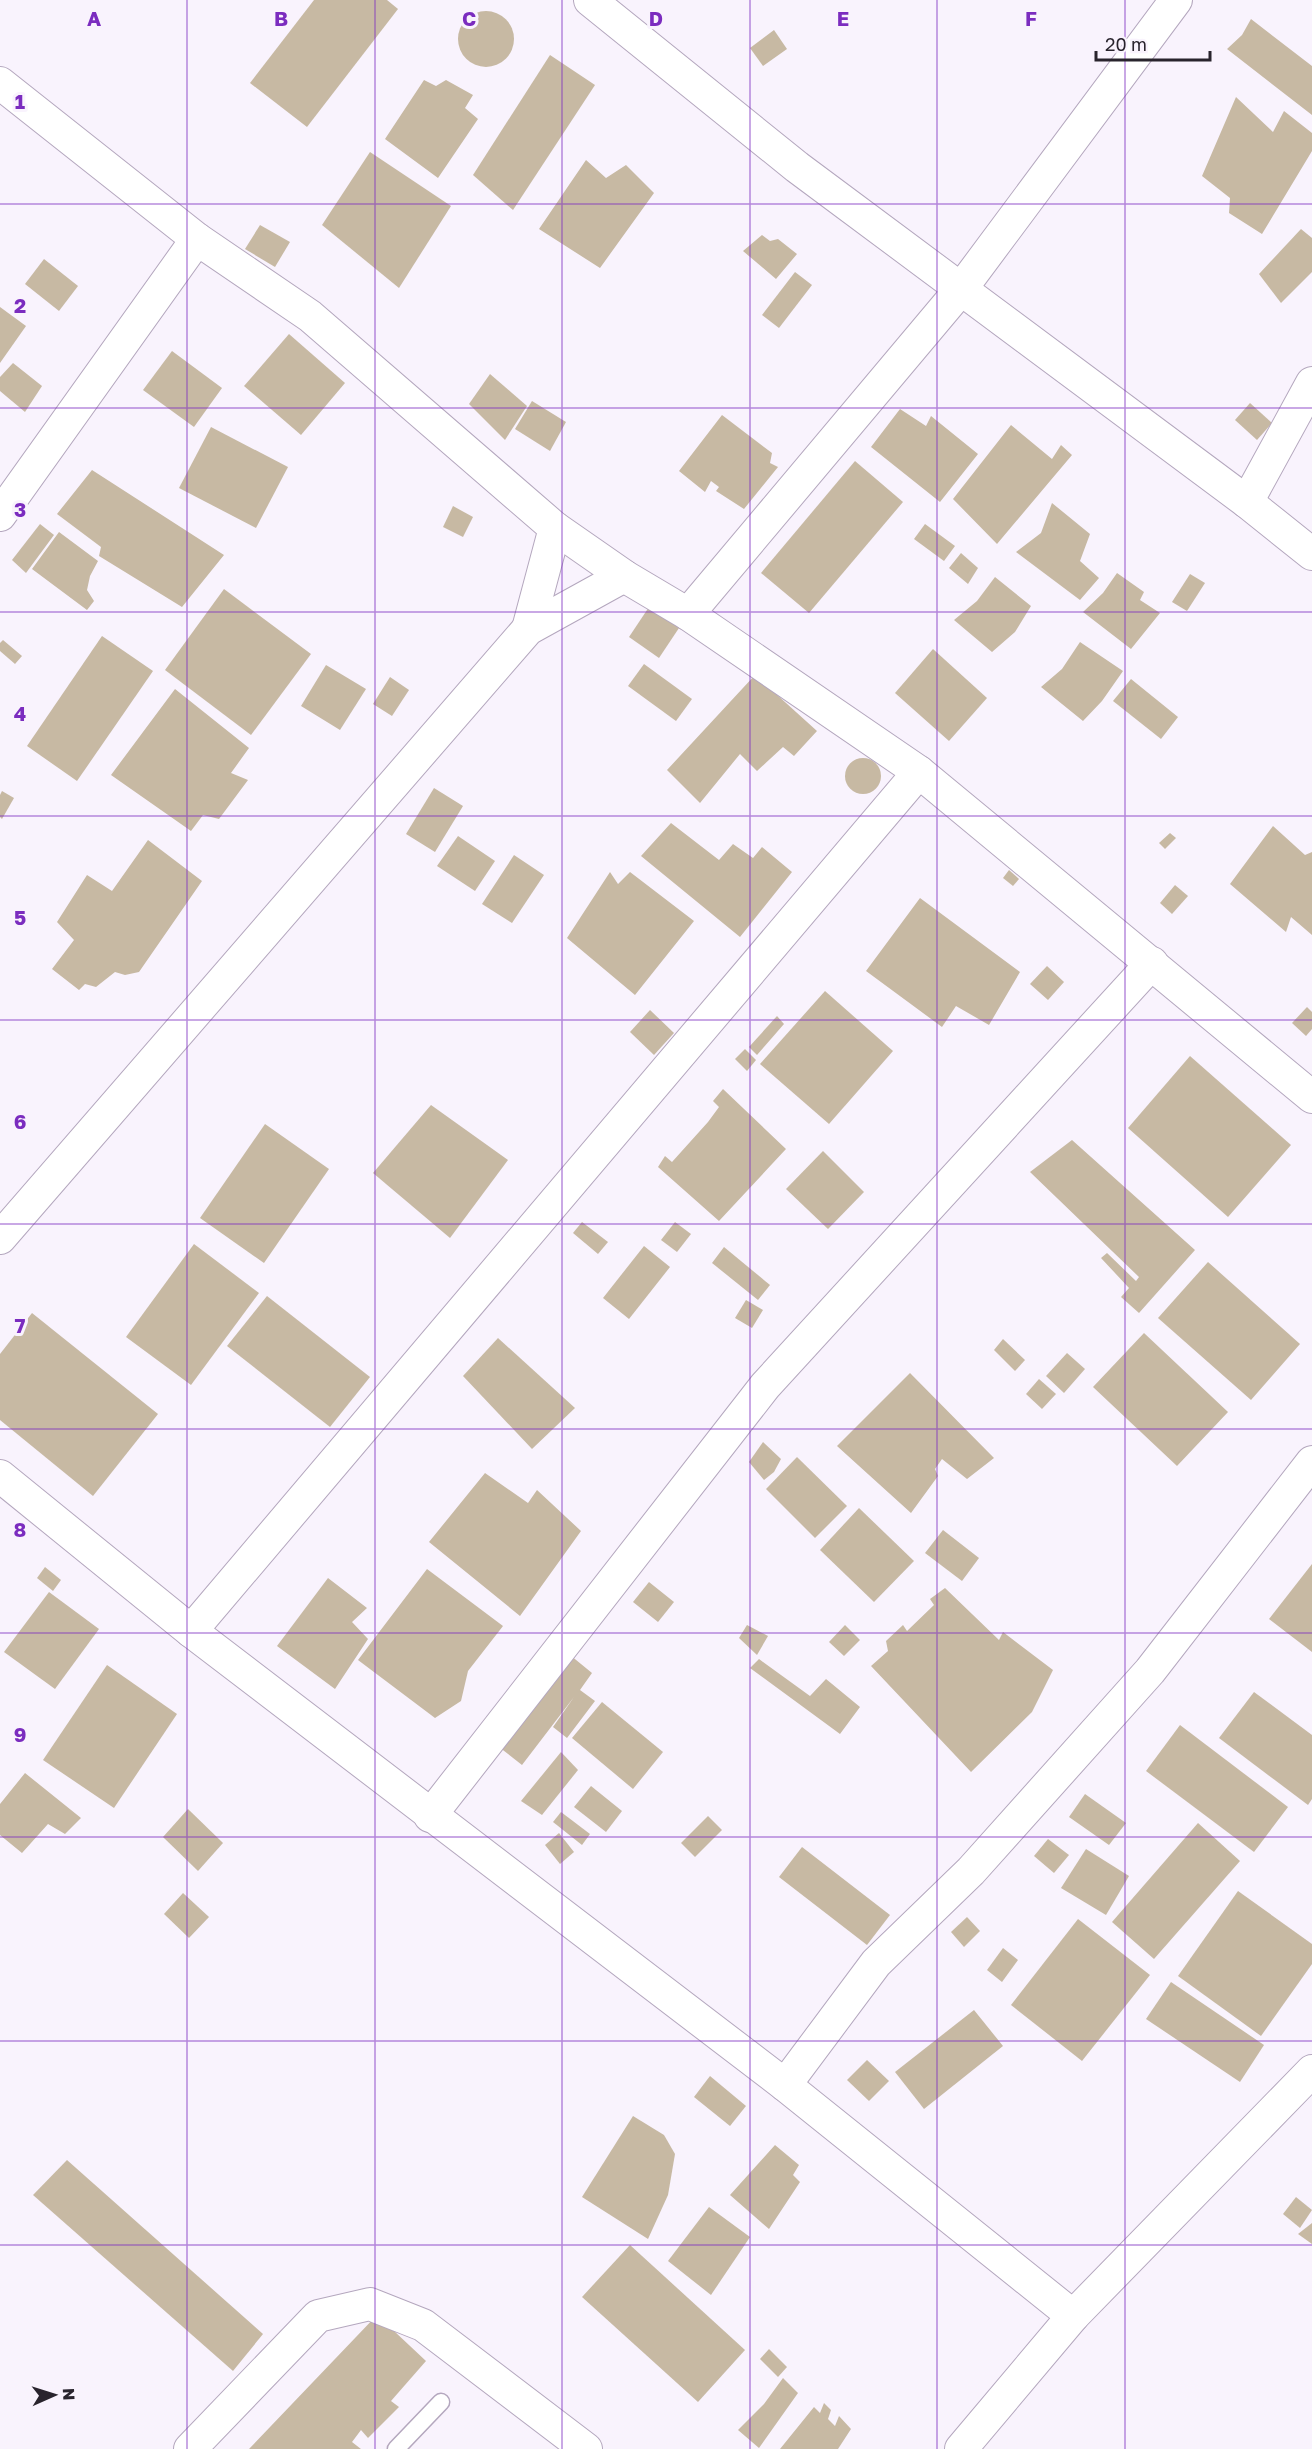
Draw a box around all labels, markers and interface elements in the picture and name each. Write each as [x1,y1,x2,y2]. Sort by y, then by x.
text: A [87,6,101,30]
text: B [274,6,288,30]
text: C [462,6,476,30]
text: D [649,6,663,30]
text: E [837,6,849,30]
text: F [1025,6,1037,30]
scale bar [1096,24,1210,62]
text: 20 m [1105,33,1147,55]
text: 1 [15,89,25,113]
text: 2 [14,293,26,317]
text: 3 [14,497,26,521]
text: 4 [14,701,26,725]
text: 5 [14,905,26,929]
text: 6 [14,1109,26,1133]
text: 7 [15,1313,26,1337]
text: 8 [14,1517,26,1541]
text: 9 [14,1722,26,1746]
north arrow [24,2365,84,2425]
text: N [59,2388,79,2401]

